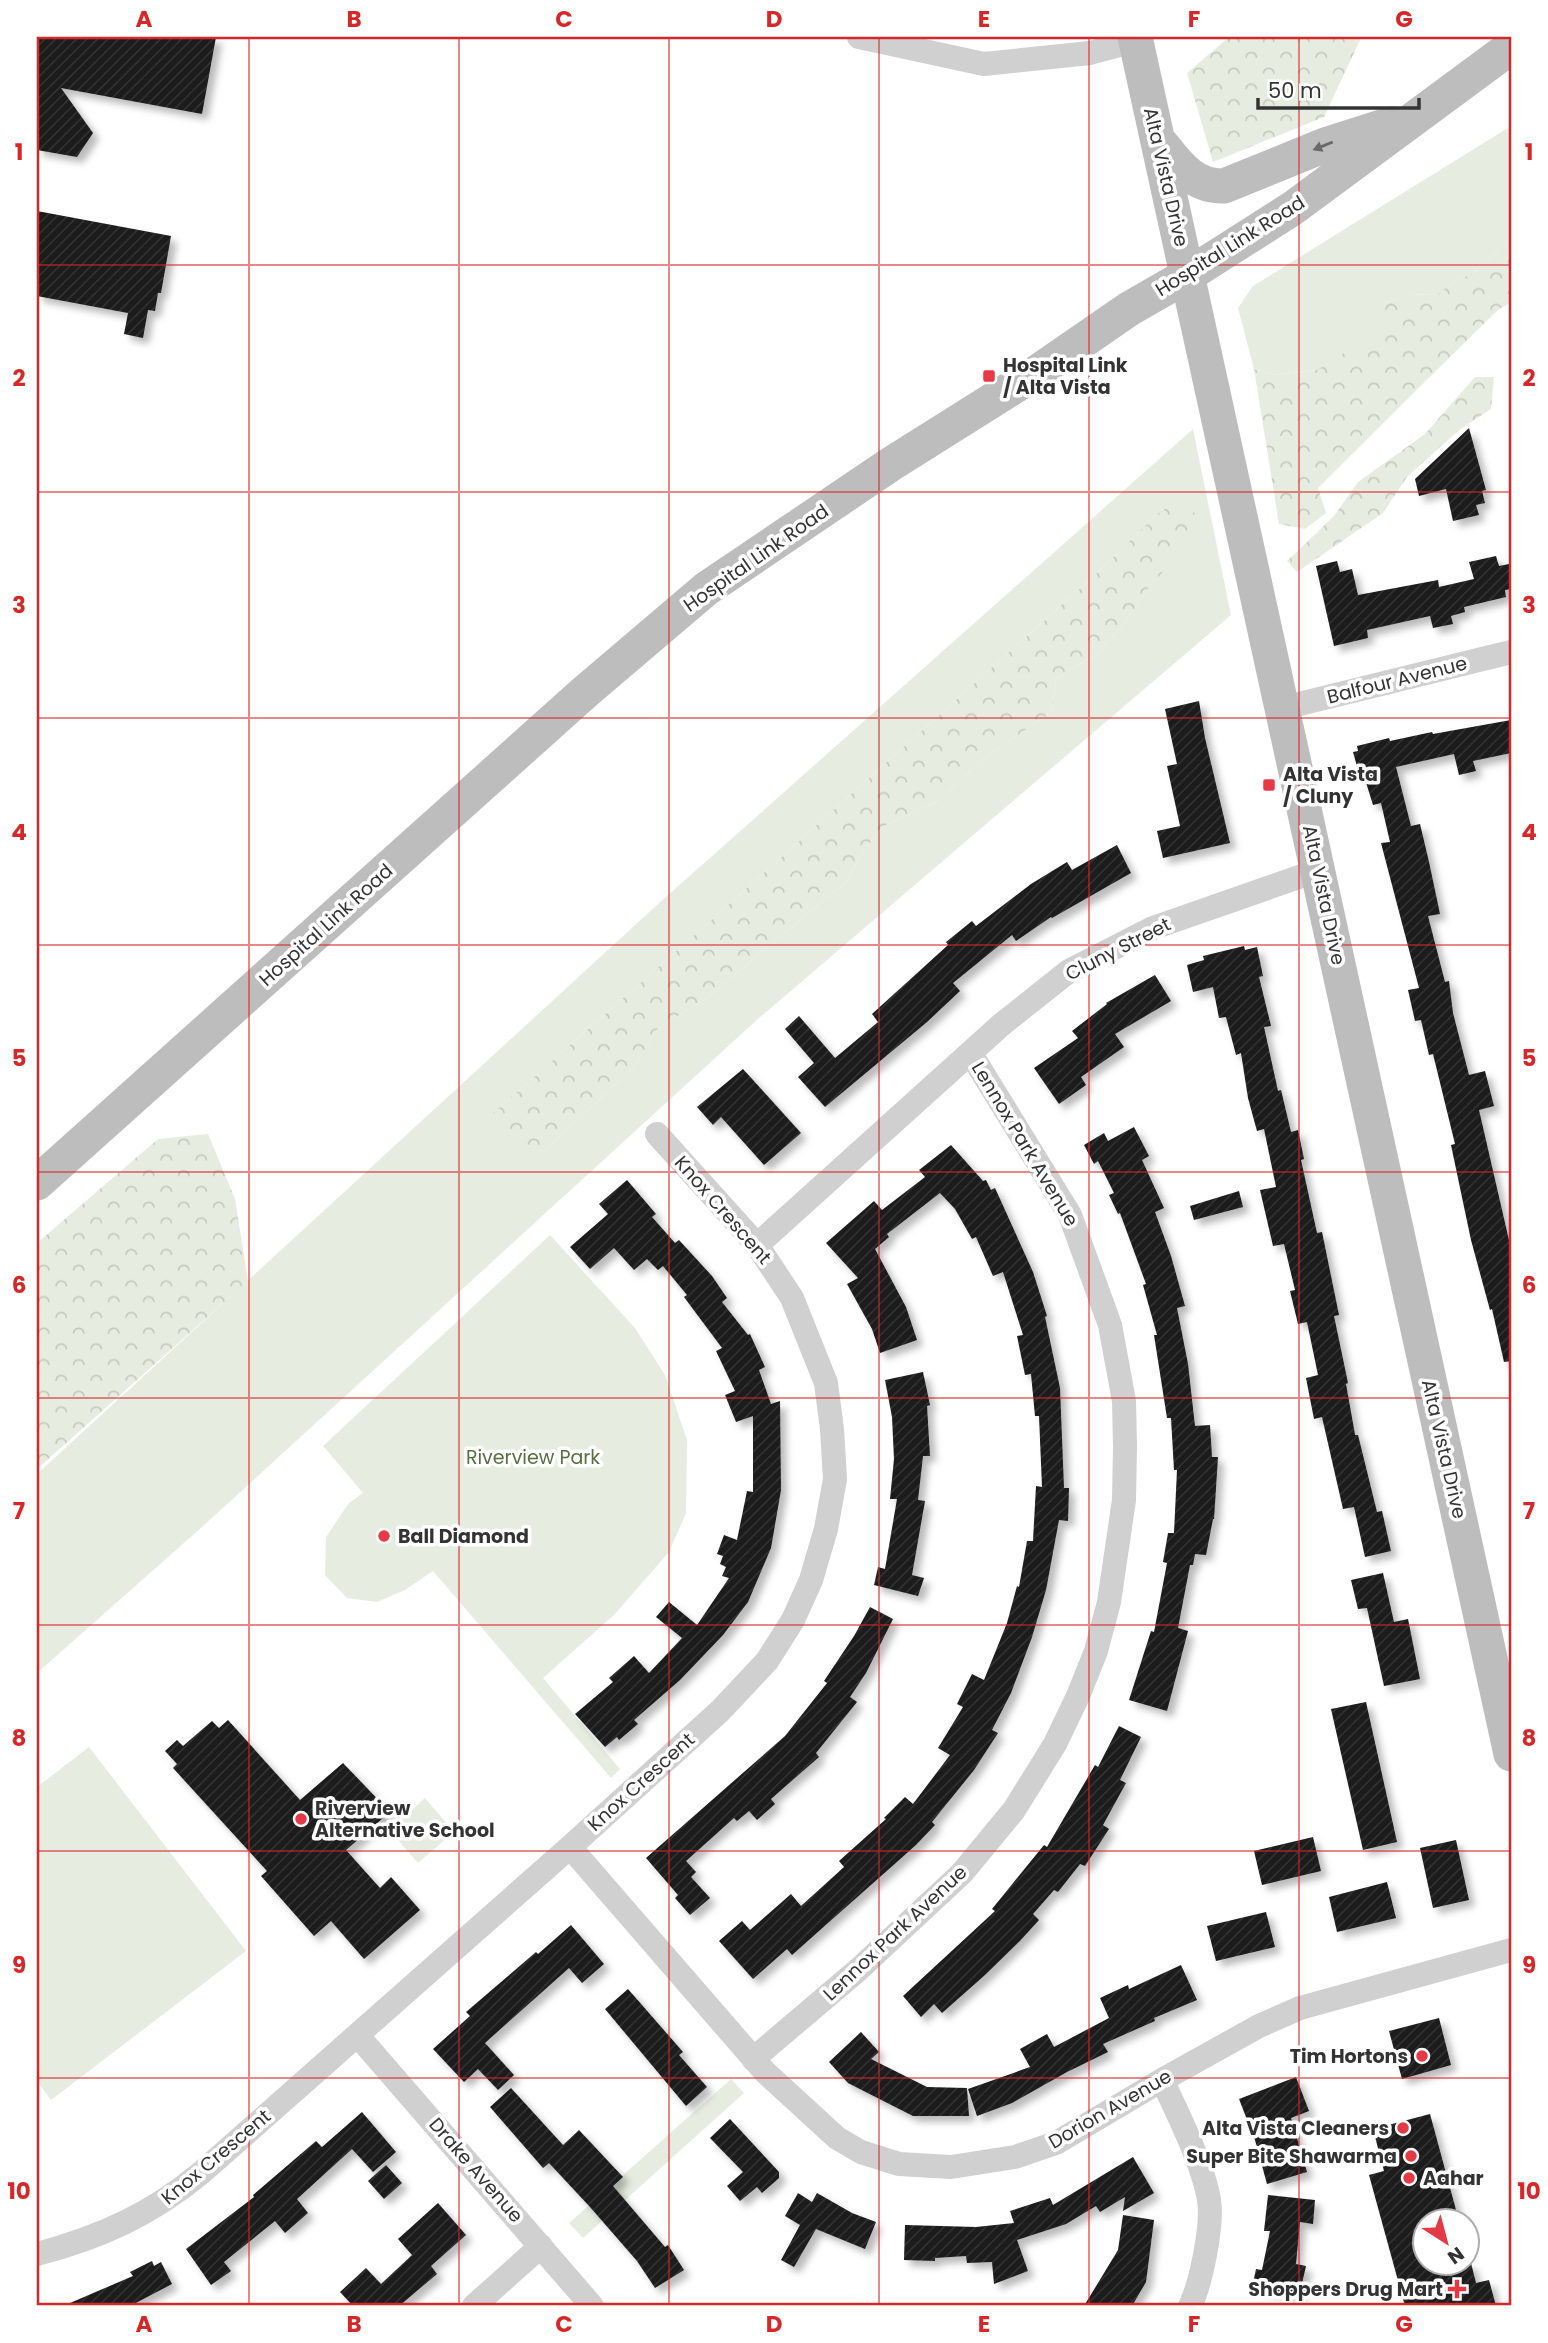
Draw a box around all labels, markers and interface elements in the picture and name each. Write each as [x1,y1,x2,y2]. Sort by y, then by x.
text: A [136,3,153,35]
text: B [346,3,362,35]
text: C [555,3,573,35]
text: D [766,3,782,35]
text: E [978,3,990,35]
text: F [1188,3,1200,35]
text: G [1395,3,1413,35]
scale bar [1258,66,1418,110]
text: 50 m [1268,76,1322,105]
street label: Alta Vista Drive [1137,105,1195,249]
text: 1 [15,136,23,168]
text: 1 [1525,136,1533,168]
one-way arrow [1313,141,1334,152]
street label: Hospital Link Road [1150,189,1310,303]
place label: Hospital Link / Alta Vista [1003,352,1128,401]
text: 2 [12,362,26,394]
text: 2 [1522,362,1536,394]
marker: Hospital Link / Alta Vista [981,368,997,384]
street label: Hospital Link Road [678,498,834,618]
text: 3 [12,589,26,621]
text: 3 [1522,589,1536,621]
street label: Balfour Avenue [1324,650,1470,710]
place label: Alta Vista / Cluny [1283,761,1378,810]
marker: Alta Vista / Cluny [1261,777,1277,793]
text: 4 [11,816,27,848]
text: 4 [1521,816,1537,848]
street label: Alta Vista Drive [1296,823,1352,967]
street label: Hospital Link Road [253,858,399,992]
street label: Cluny Street [1061,911,1175,987]
text: 5 [12,1042,26,1074]
text: 5 [1522,1042,1536,1074]
street label: Lennox Park Avenue [965,1057,1085,1231]
street label: Knox Crescent [668,1150,778,1270]
text: 6 [12,1269,26,1301]
text: 6 [1522,1269,1536,1301]
street label: Alta Vista Drive [1415,1377,1473,1521]
park label: Riverview Park [466,1444,600,1471]
text: 7 [13,1495,25,1527]
text: 7 [1523,1495,1535,1527]
place label: Ball Diamond [398,1523,529,1550]
marker: Ball Diamond [376,1528,392,1544]
text: 8 [12,1722,26,1754]
text: 8 [1522,1722,1536,1754]
street label: Knox Crescent [582,1727,701,1837]
place label: Riverview Alternative School [315,1795,495,1844]
marker: Riverview Alternative School [293,1811,309,1827]
street label: Lennox Park Avenue [817,1859,973,2007]
text: 9 [12,1949,26,1981]
text: 9 [1522,1949,1536,1981]
place label: Tim Hortons [1290,2043,1408,2070]
marker: Tim Hortons [1414,2048,1430,2064]
street label: Dorion Avenue [1043,2063,1177,2155]
street label: Knox Crescent [155,2103,277,2211]
street label: Drake Avenue [423,2112,529,2228]
place label: Alta Vista Cleaners [1202,2115,1389,2142]
marker: Alta Vista Cleaners [1395,2120,1411,2136]
place label: Super Bite Shawarma [1186,2143,1397,2170]
marker: Super Bite Shawarma [1403,2148,1419,2164]
place label: Aahar [1423,2165,1484,2192]
marker: Aahar [1401,2170,1417,2186]
text: 10 [7,2175,31,2207]
text: 10 [1517,2175,1541,2207]
north arrow [1412,2206,1482,2276]
text: N [1442,2240,1469,2270]
place label: Shoppers Drug Mart [1248,2276,1443,2303]
marker: Shoppers Drug Mart [1449,2281,1465,2297]
text: A [136,2308,153,2340]
text: B [346,2308,362,2340]
text: C [555,2308,573,2340]
text: D [766,2308,782,2340]
text: E [978,2308,990,2340]
text: F [1188,2308,1200,2340]
text: G [1395,2308,1413,2340]

